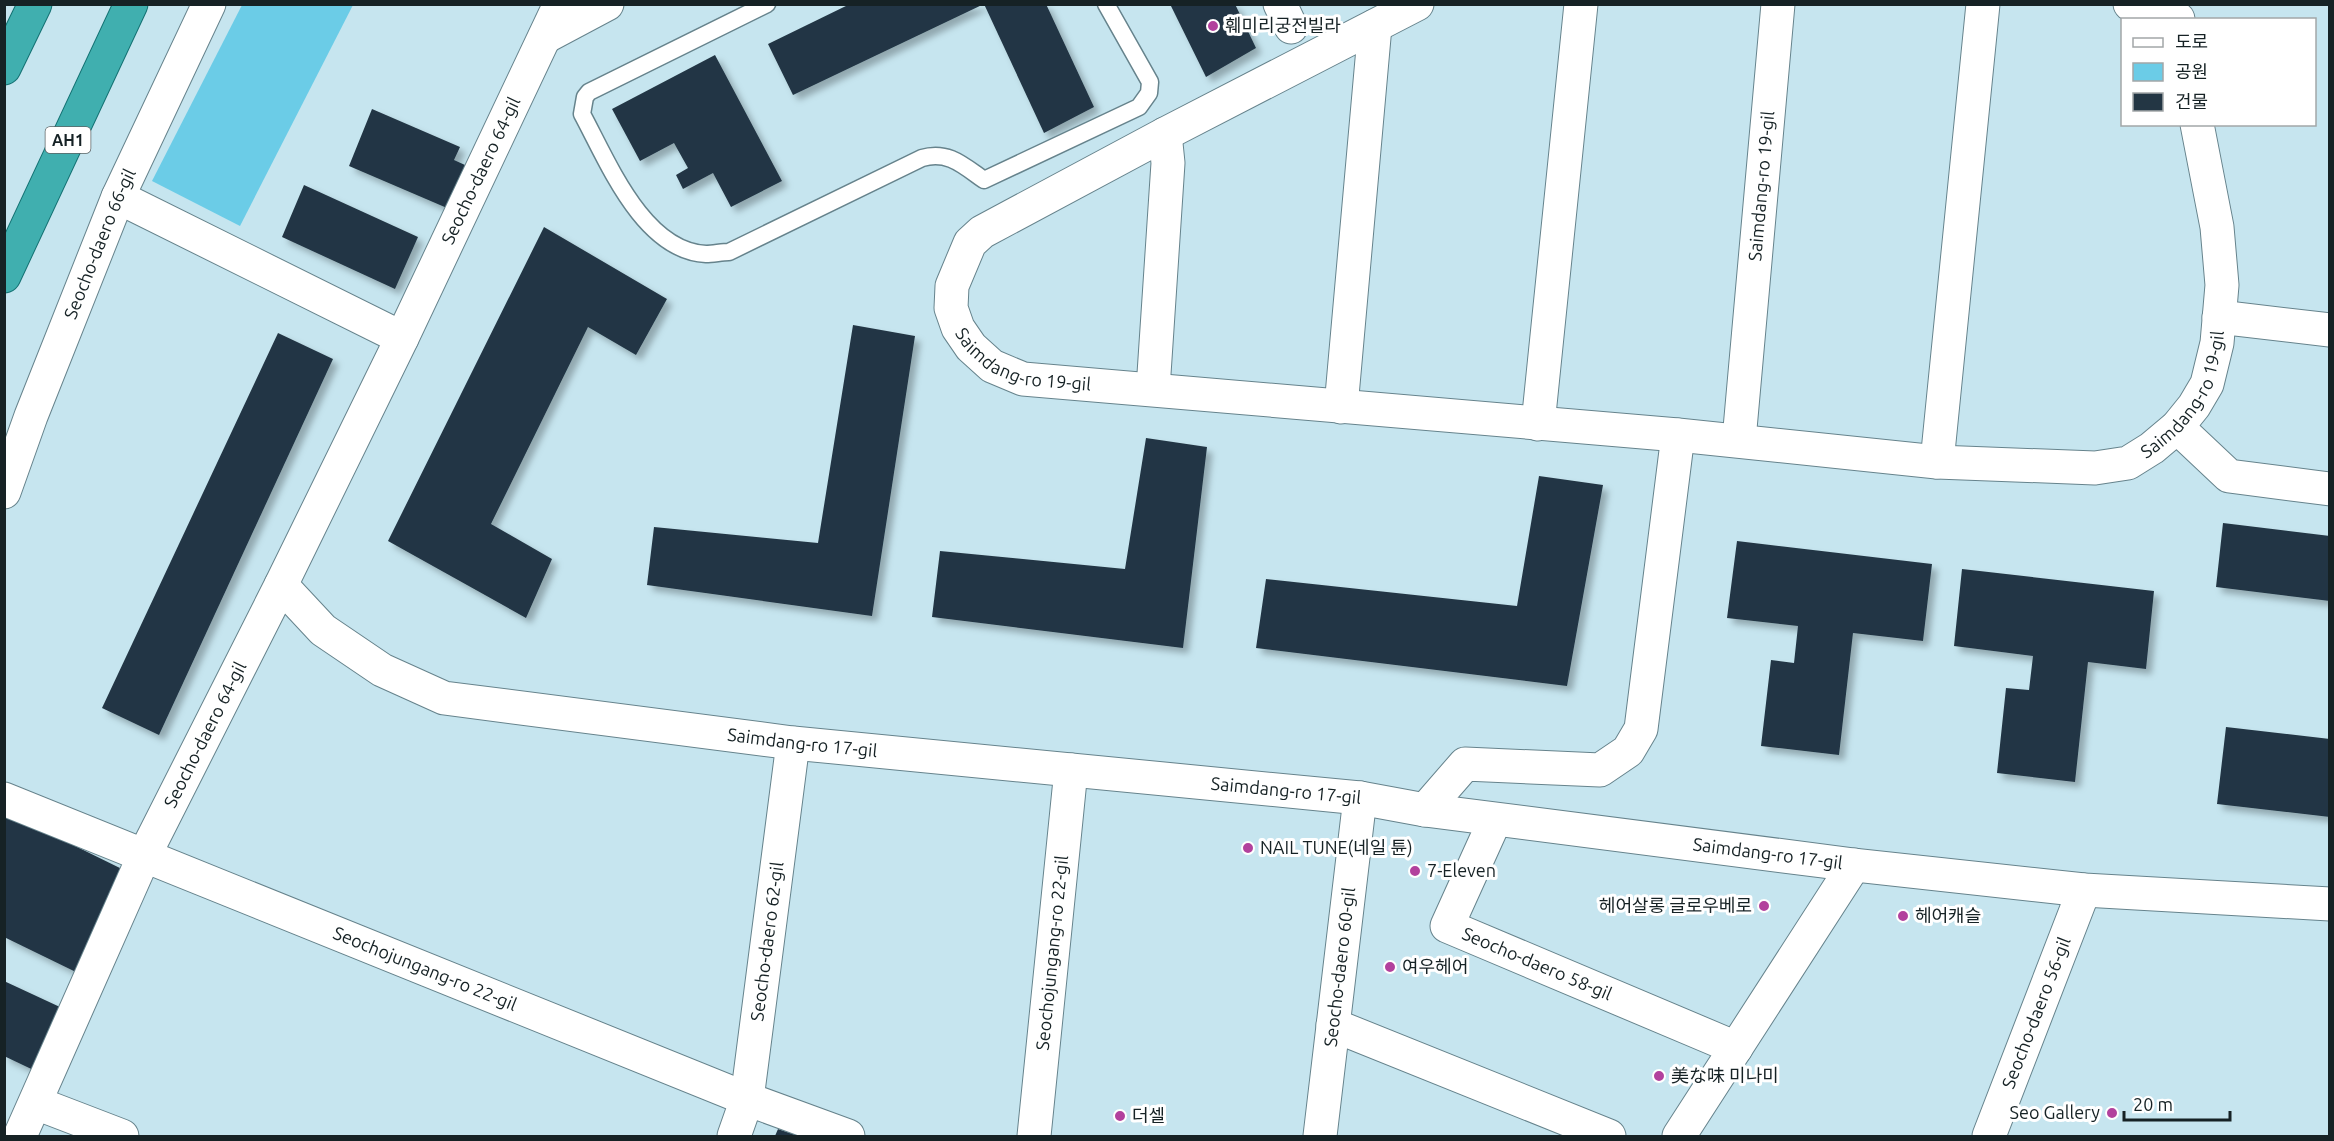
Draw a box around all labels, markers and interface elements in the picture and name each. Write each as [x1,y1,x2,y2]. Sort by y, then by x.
place label: 훼미리궁전빌라 [1225,15,1341,35]
legend [2121,18,2316,126]
marker: 훼미리궁전빌라 [1206,19,1220,33]
text: 도로 [2175,31,2208,51]
text: 공원 [2175,61,2208,81]
text: 건물 [2175,91,2208,111]
street label: Seocho-daero 64-gil [437,93,524,247]
street label: Saimdang-ro 19-gil [1744,110,1777,262]
road number: AH1 [46,127,90,153]
street label: Seocho-daero 66-gil [60,165,139,322]
street label: Saimdang-ro 19-gil [952,324,1092,394]
street label: Saimdang-ro 19-gil [2137,330,2227,462]
street label: Seocho-daero 64-gil [159,658,250,811]
street label: Saimdang-ro 17-gil [726,724,879,760]
street label: Saimdang-ro 17-gil [1210,773,1362,807]
street label: Saimdang-ro 17-gil [1692,833,1844,872]
place label: NAIL TUNE(네일 튠) [1260,837,1413,858]
marker: NAIL TUNE(네일 튠) [1241,841,1255,855]
street label: Seochojungang-ro 22-gil [1032,854,1071,1051]
street label: Seocho-daero 62-gil [746,860,787,1022]
place label: 7-Eleven [1427,860,1496,880]
marker: 7-Eleven [1408,864,1422,878]
street label: Seocho-daero 60-gil [1320,886,1358,1048]
place label: 헤어살롱 글로우베로 [1599,895,1752,915]
marker: 헤어살롱 글로우베로 [1757,899,1771,913]
place label: 헤어캐슬 [1915,905,1981,925]
marker: 헤어캐슬 [1896,909,1910,923]
street label: Seochojungang-ro 22-gil [331,922,520,1014]
street label: Seocho-daero 58-gil [1459,923,1615,1004]
street label: Seocho-daero 56-gil [1997,934,2074,1091]
place label: 여우헤어 [1402,956,1468,976]
marker: 여우헤어 [1383,960,1397,974]
place label: 美な味 미나미 [1671,1065,1779,1085]
marker: 美な味 미나미 [1652,1069,1666,1083]
scale bar [2124,1084,2230,1122]
text: 20 m [2133,1094,2173,1114]
place label: Seo Gallery [2010,1102,2100,1122]
place label: 더셀 [1132,1105,1165,1125]
marker: Seo Gallery [2105,1106,2119,1120]
marker: 더셀 [1113,1109,1127,1123]

